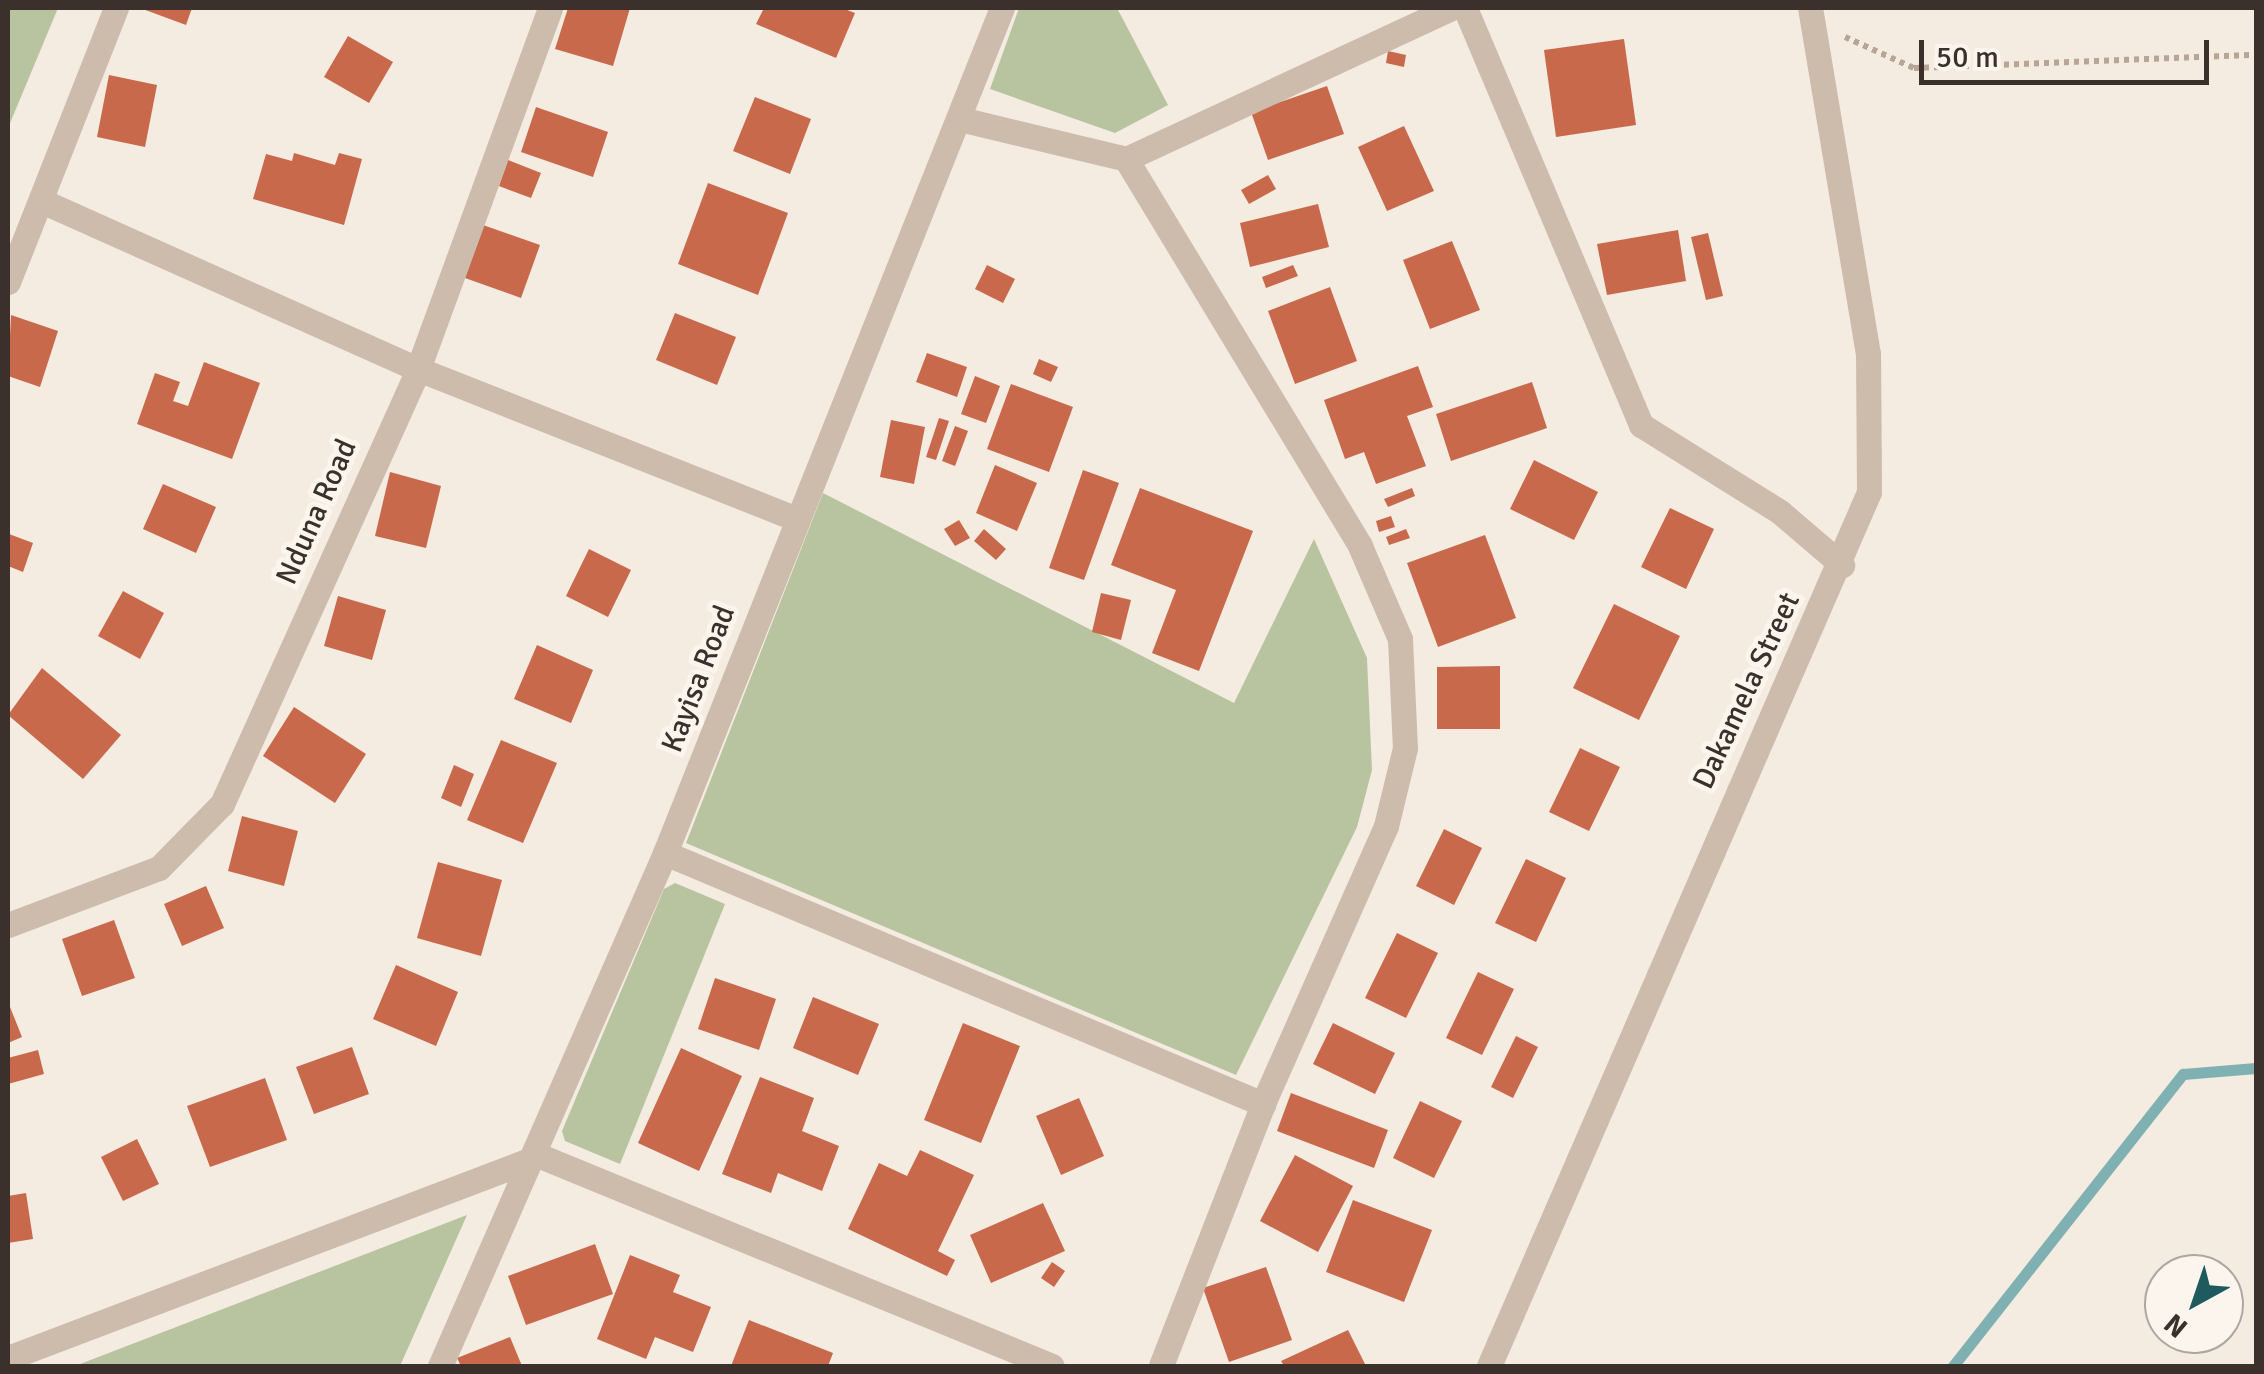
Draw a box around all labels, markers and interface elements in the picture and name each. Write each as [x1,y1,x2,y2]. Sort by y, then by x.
scale bar [1924,20,2214,82]
text: 50 m [1936,39,1999,76]
street label: Nduna Road [269,434,365,590]
street label: Dakamela Street [1686,587,1808,795]
street label: Kayisa Road [655,601,743,757]
north arrow [2144,1254,2244,1354]
text: N [2158,1306,2194,1345]

